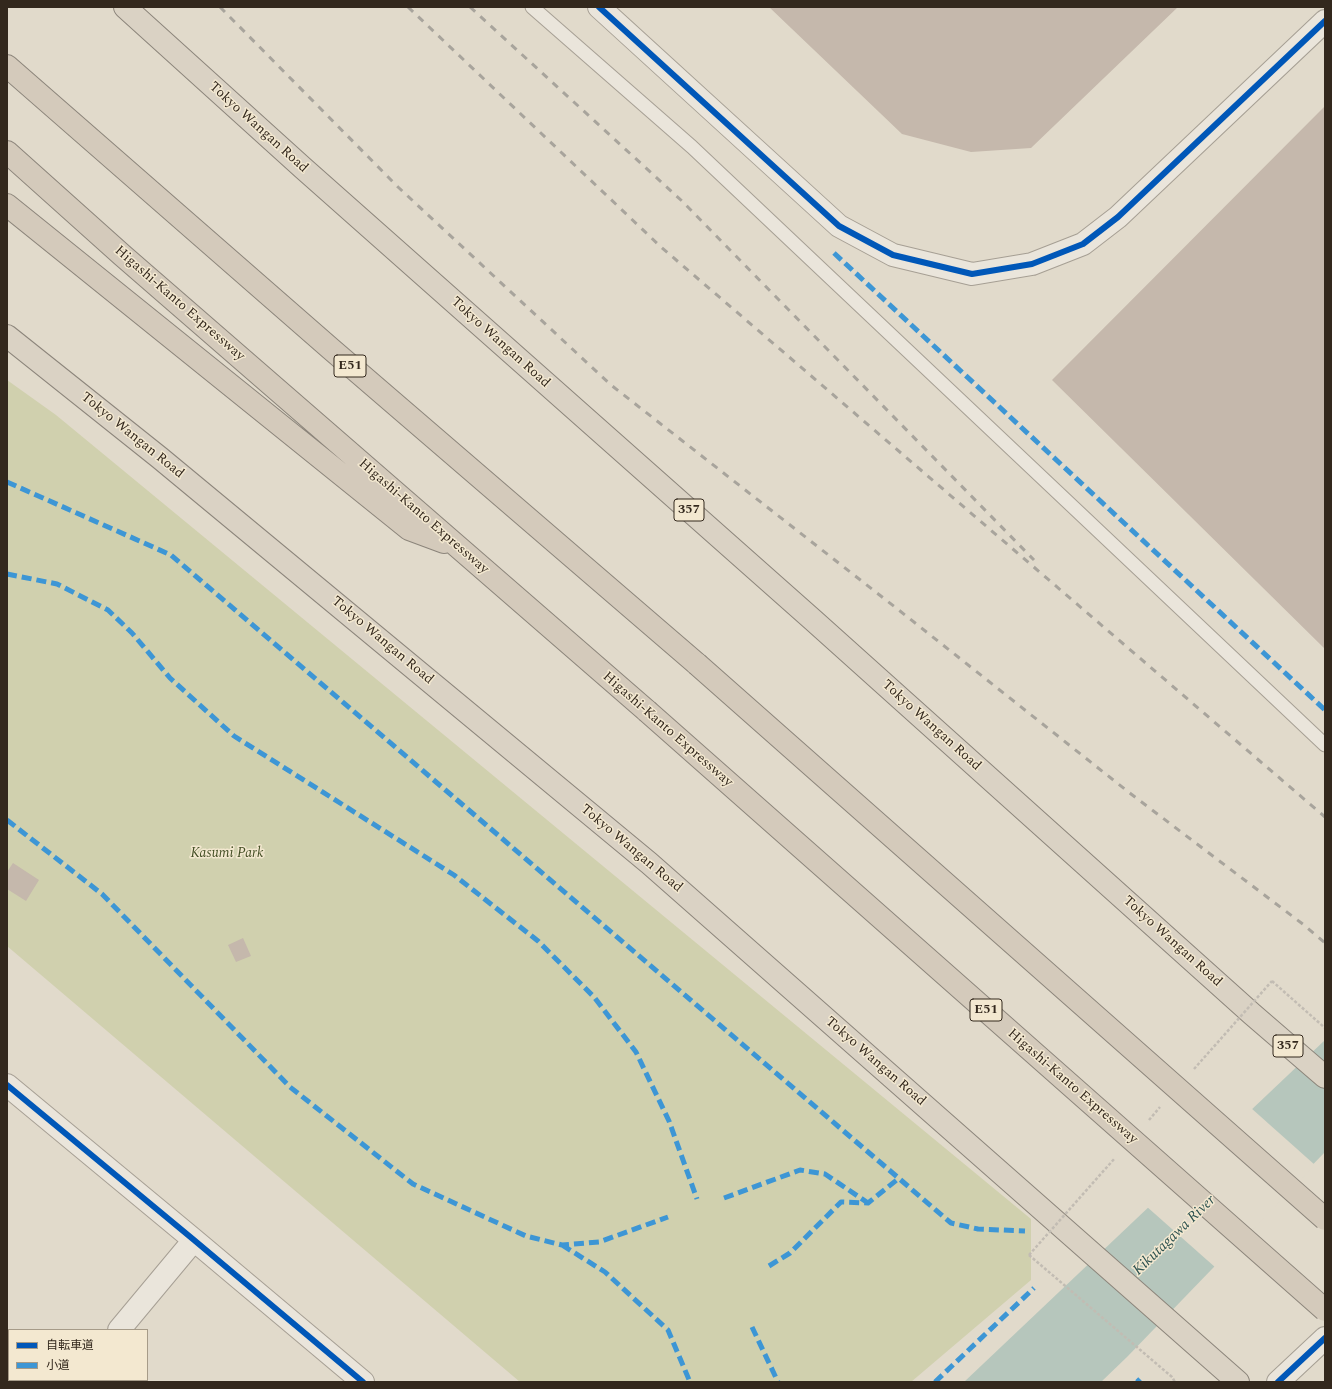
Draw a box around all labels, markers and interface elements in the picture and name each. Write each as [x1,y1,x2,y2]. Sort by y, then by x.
street label: Tokyo Wangan Road [205,79,311,177]
street label: Higashi-Kanto Expressway [110,243,248,365]
street label: Tokyo Wangan Road [447,294,553,392]
road number: E51 [334,355,366,377]
street label: Tokyo Wangan Road [77,389,187,483]
street label: Higashi-Kanto Expressway [354,456,492,578]
road number: 357 [674,499,704,521]
street label: Tokyo Wangan Road [328,593,436,689]
street label: Higashi-Kanto Expressway [598,669,736,791]
street label: Tokyo Wangan Road [878,677,984,775]
street label: Tokyo Wangan Road [577,801,685,897]
park label: Kasumi Park [191,846,263,862]
street label: Tokyo Wangan Road [1119,893,1225,991]
road number: E51 [970,999,1002,1021]
street label: Tokyo Wangan Road [821,1014,929,1110]
street label: Higashi-Kanto Expressway [1003,1026,1141,1148]
road number: 357 [1273,1035,1303,1057]
water label: Kikutagawa River [1130,1192,1220,1280]
legend [8,1329,148,1381]
text: 自転車道 [46,1336,94,1355]
text: 小道 [46,1356,70,1375]

